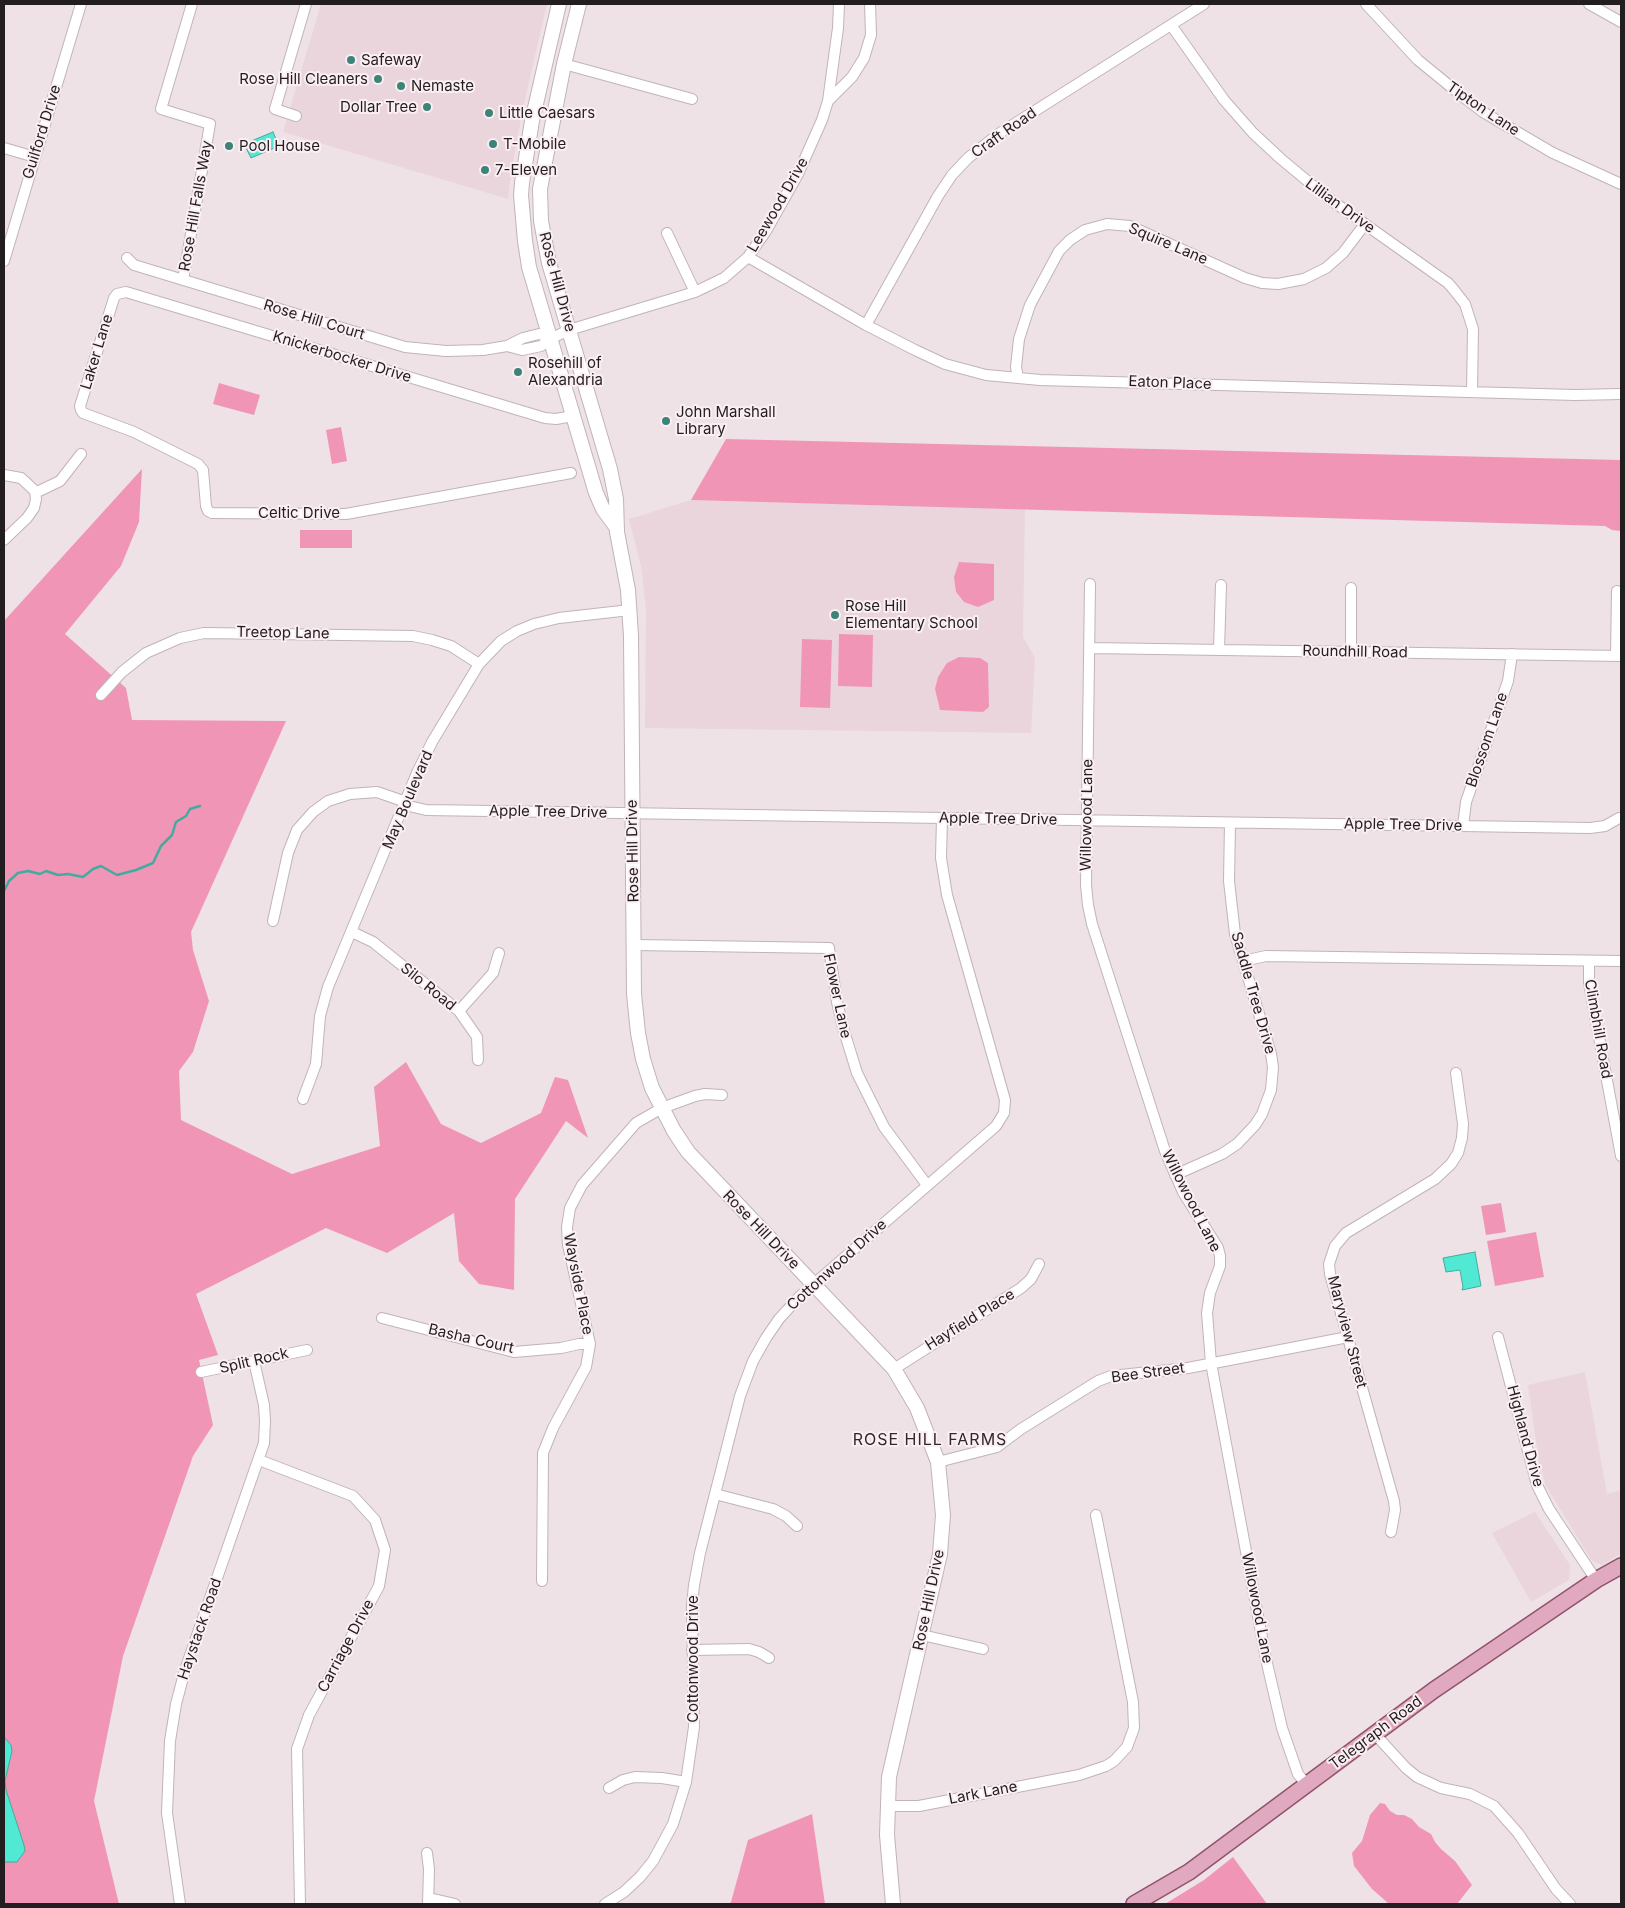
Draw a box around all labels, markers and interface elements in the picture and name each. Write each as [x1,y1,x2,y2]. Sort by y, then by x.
place label: Safeway [361,51,422,69]
marker: Safeway [345,54,357,66]
place label: Rose Hill Cleaners [239,70,368,88]
marker: Rose Hill Cleaners [372,73,384,85]
place label: Nemaste [411,77,474,95]
street label: Tipton Lane [1443,78,1523,140]
marker: Nemaste [395,80,407,92]
street label: Guilford Drive [19,83,65,181]
place label: Dollar Tree [340,98,417,116]
marker: Dollar Tree [421,101,433,113]
place label: Little Caesars [499,104,595,122]
street label: Craft Road [968,104,1040,162]
marker: Little Caesars [483,107,495,119]
place label: T-Mobile [503,135,566,153]
place label: Pool House [239,137,320,155]
marker: T-Mobile [487,138,499,150]
street label: Rose Hill Falls Way [176,139,216,273]
marker: Pool House [223,140,235,152]
street label: Leewood Drive [744,154,812,256]
place label: 7-Eleven [495,161,557,179]
marker: 7-Eleven [479,164,491,176]
street label: Lillian Drive [1302,175,1378,237]
street label: Squire Lane [1126,219,1210,269]
street label: Rose Hill Drive [535,230,579,334]
street label: Rose Hill Court [261,296,367,344]
street label: Laker Lane [77,312,117,392]
street label: Knickerbocker Drive [270,327,414,387]
place label: Rosehill of Alexandria [528,354,603,389]
marker: Rosehill of Alexandria [512,366,524,378]
street label: Eaton Place [1128,373,1212,393]
place label: John Marshall Library [676,403,776,438]
marker: John Marshall Library [660,415,672,427]
street label: Celtic Drive [258,504,340,522]
place label: Rose Hill Elementary School [845,597,978,632]
marker: Rose Hill Elementary School [829,609,841,621]
street label: Treetop Lane [236,623,330,643]
street label: Roundhill Road [1302,642,1408,662]
street label: Blossom Lane [1462,690,1512,790]
street label: May Boulevard [379,748,437,852]
street label: Willowood Lane [1077,759,1097,871]
street label: Rose Hill Drive [623,799,643,903]
street label: Apple Tree Drive [489,802,607,822]
street label: Apple Tree Drive [939,809,1057,829]
street label: Apple Tree Drive [1344,815,1462,835]
street label: Saddle Tree Drive [1227,930,1279,1056]
street label: Flower Lane [819,952,855,1040]
street label: Silo Road [397,959,459,1015]
street label: Climbhill Road [1580,978,1616,1080]
street label: Willowood Lane [1157,1147,1225,1255]
street label: Rose Hill Drive [719,1187,803,1273]
street label: Cottonwood Drive [784,1216,890,1314]
street label: Wayside Place [559,1232,597,1336]
street label: Maryview Street [1323,1274,1371,1390]
street label: Hayfield Place [922,1285,1018,1355]
street label: Basha Court [426,1320,516,1358]
street label: Split Rock [218,1344,290,1378]
street label: Bee Street [1110,1359,1186,1387]
street label: Highland Drive [1503,1383,1547,1489]
district label: ROSE HILL FARMS [851,1430,1009,1450]
street label: Rose Hill Drive [910,1548,948,1652]
street label: Willowood Lane [1237,1551,1277,1665]
street label: Haystack Road [174,1576,226,1682]
street label: Cottonwood Drive [684,1595,702,1723]
street label: Carriage Drive [314,1596,378,1696]
street label: Telegraph Road [1326,1692,1426,1774]
street label: Lark Lane [947,1778,1019,1808]

